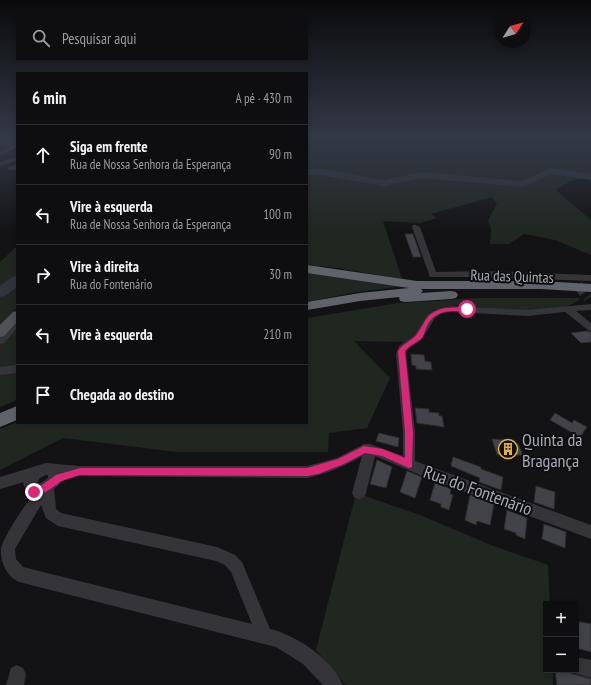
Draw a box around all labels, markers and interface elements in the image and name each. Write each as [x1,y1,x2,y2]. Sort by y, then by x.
north arrow [495,12,531,48]
search box [16,16,308,60]
icon: search [30,27,52,49]
text: Pesquisar aqui [62,29,136,48]
text: 6 min [32,87,66,109]
text: A pé · 430 m [235,90,292,107]
text: Siga em frente [70,137,148,156]
icon: ahead [32,144,54,166]
text: 90 m [269,146,292,163]
text: Rua de Nossa Senhora da Esperança [70,156,231,173]
text: Vire à esquerda [70,197,153,216]
icon: left [32,204,54,226]
text: 100 m [263,206,292,223]
text: Rua de Nossa Senhora da Esperança [70,216,231,233]
text: Vire à direita [70,257,139,276]
icon: right [32,264,54,286]
street label: Rua das Quintas [470,265,554,287]
text: 30 m [269,266,292,283]
text: Rua do Fontenário [70,276,152,293]
route start [458,300,476,318]
icon: left [32,324,54,346]
text: Vire à esquerda [70,325,153,344]
text: 210 m [263,326,292,343]
icon: arrive [32,384,54,406]
text: Chegada ao destino [70,385,174,404]
place label: Quinta da Bragança [522,428,582,472]
building icon: Quinta da Bragança [497,438,519,460]
street label: Rua do Fontenário [421,460,536,520]
route end [25,483,43,501]
map controls [543,601,579,673]
button: + [543,601,579,637]
button: − [543,637,579,673]

